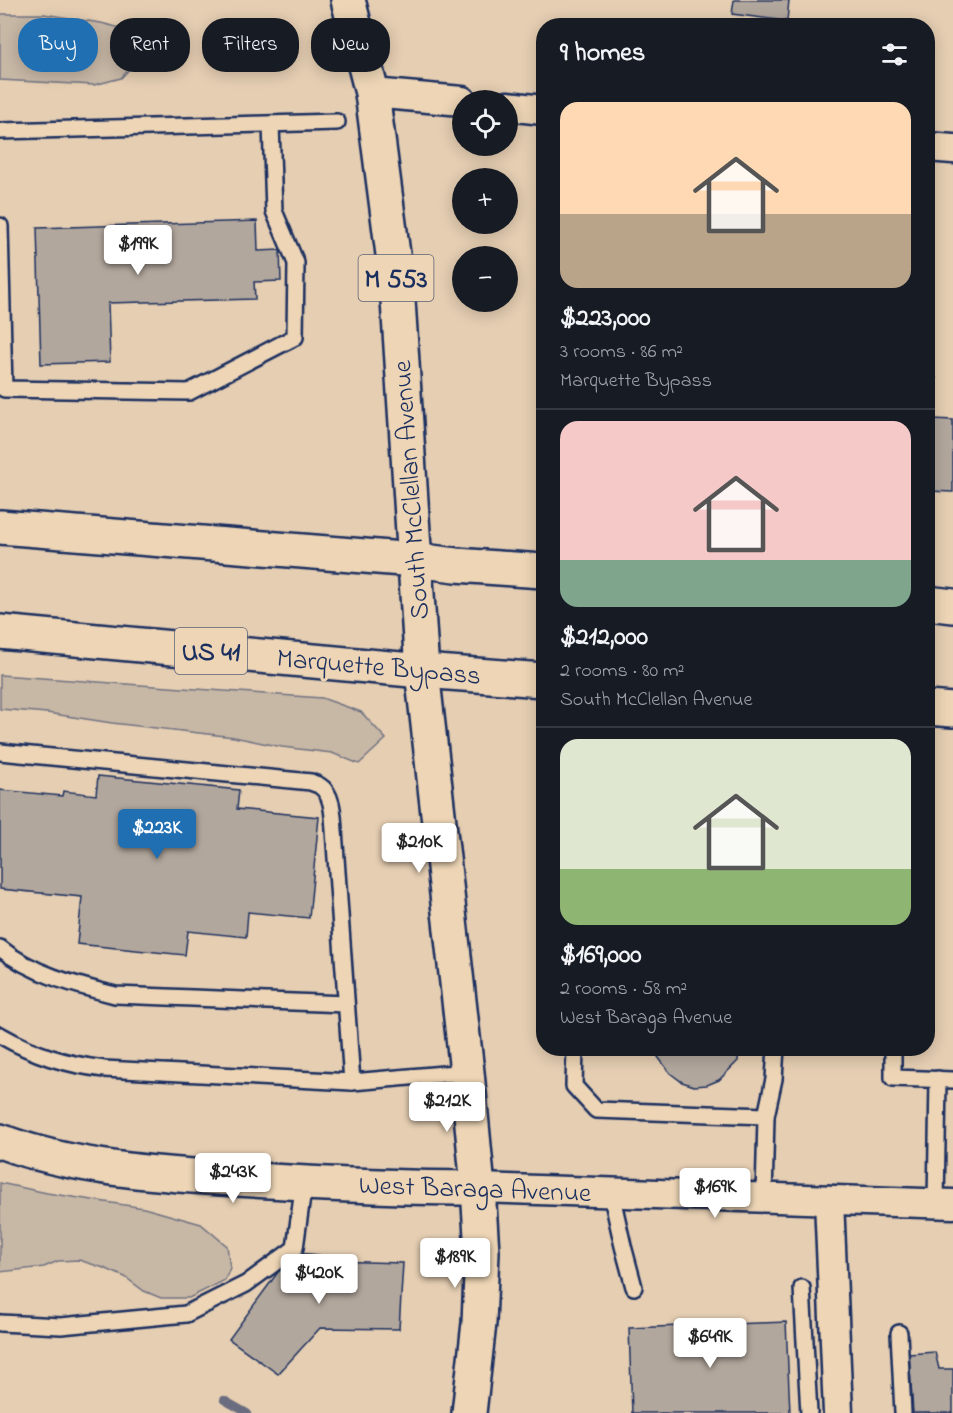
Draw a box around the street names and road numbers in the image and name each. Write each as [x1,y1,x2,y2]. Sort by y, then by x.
road number: M 553 [358,255,434,301]
street label: South McClellan Avenue [384,358,441,621]
road number: US 41 [175,628,247,674]
street label: Marquette Bypass [275,640,483,697]
street label: West Baraga Avenue [358,1167,593,1214]

